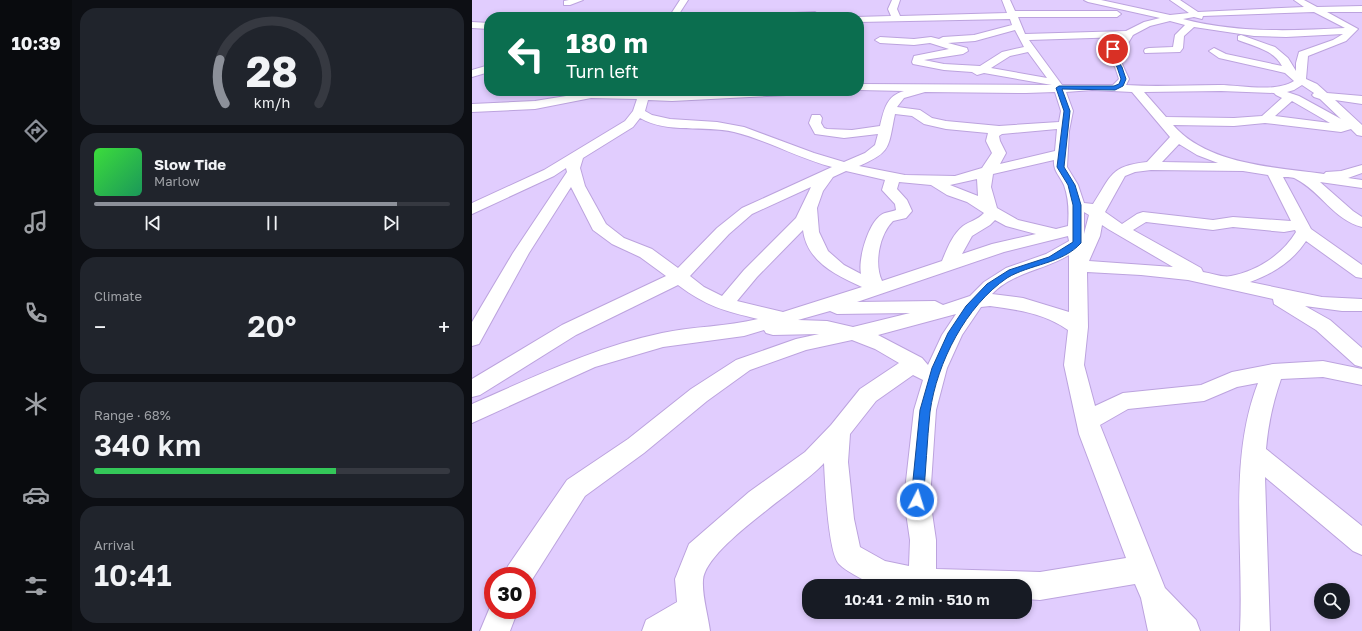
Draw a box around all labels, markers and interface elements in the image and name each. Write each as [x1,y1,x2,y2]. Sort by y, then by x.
text: 180 m [566,26,648,59]
icon: left [500,28,552,80]
text: 10:39 [11,32,61,54]
pin [1096,32,1130,66]
icon: arrive [1102,38,1124,60]
text: 28 [246,46,298,96]
text: Turn left [566,60,639,82]
text: km/h [254,94,290,111]
icon: directions [22,117,50,145]
text: Slow Tide [154,155,226,173]
text: Marlow [154,173,200,189]
icon: music [22,208,50,236]
icon: previous [142,212,164,234]
icon: pause [261,212,283,234]
icon: next [380,212,402,234]
text: Climate [94,288,142,304]
icon: phone [22,299,50,327]
text: 20° [248,308,296,344]
text: − [94,313,106,340]
text: + [438,313,450,340]
icon: climate [22,390,50,418]
text: Range · 68% [94,407,171,423]
text: 340 km [94,427,201,463]
position arrow [896,479,938,521]
icon: car [22,481,50,509]
text: Arrival [94,537,135,553]
text: 10:41 [94,557,172,593]
speed limit sign: 30 [484,567,536,619]
icon: filters [22,572,50,600]
map controls [1314,583,1350,619]
button: search [1314,583,1350,619]
text: 10:41 · 2 min · 510 m [844,590,990,608]

